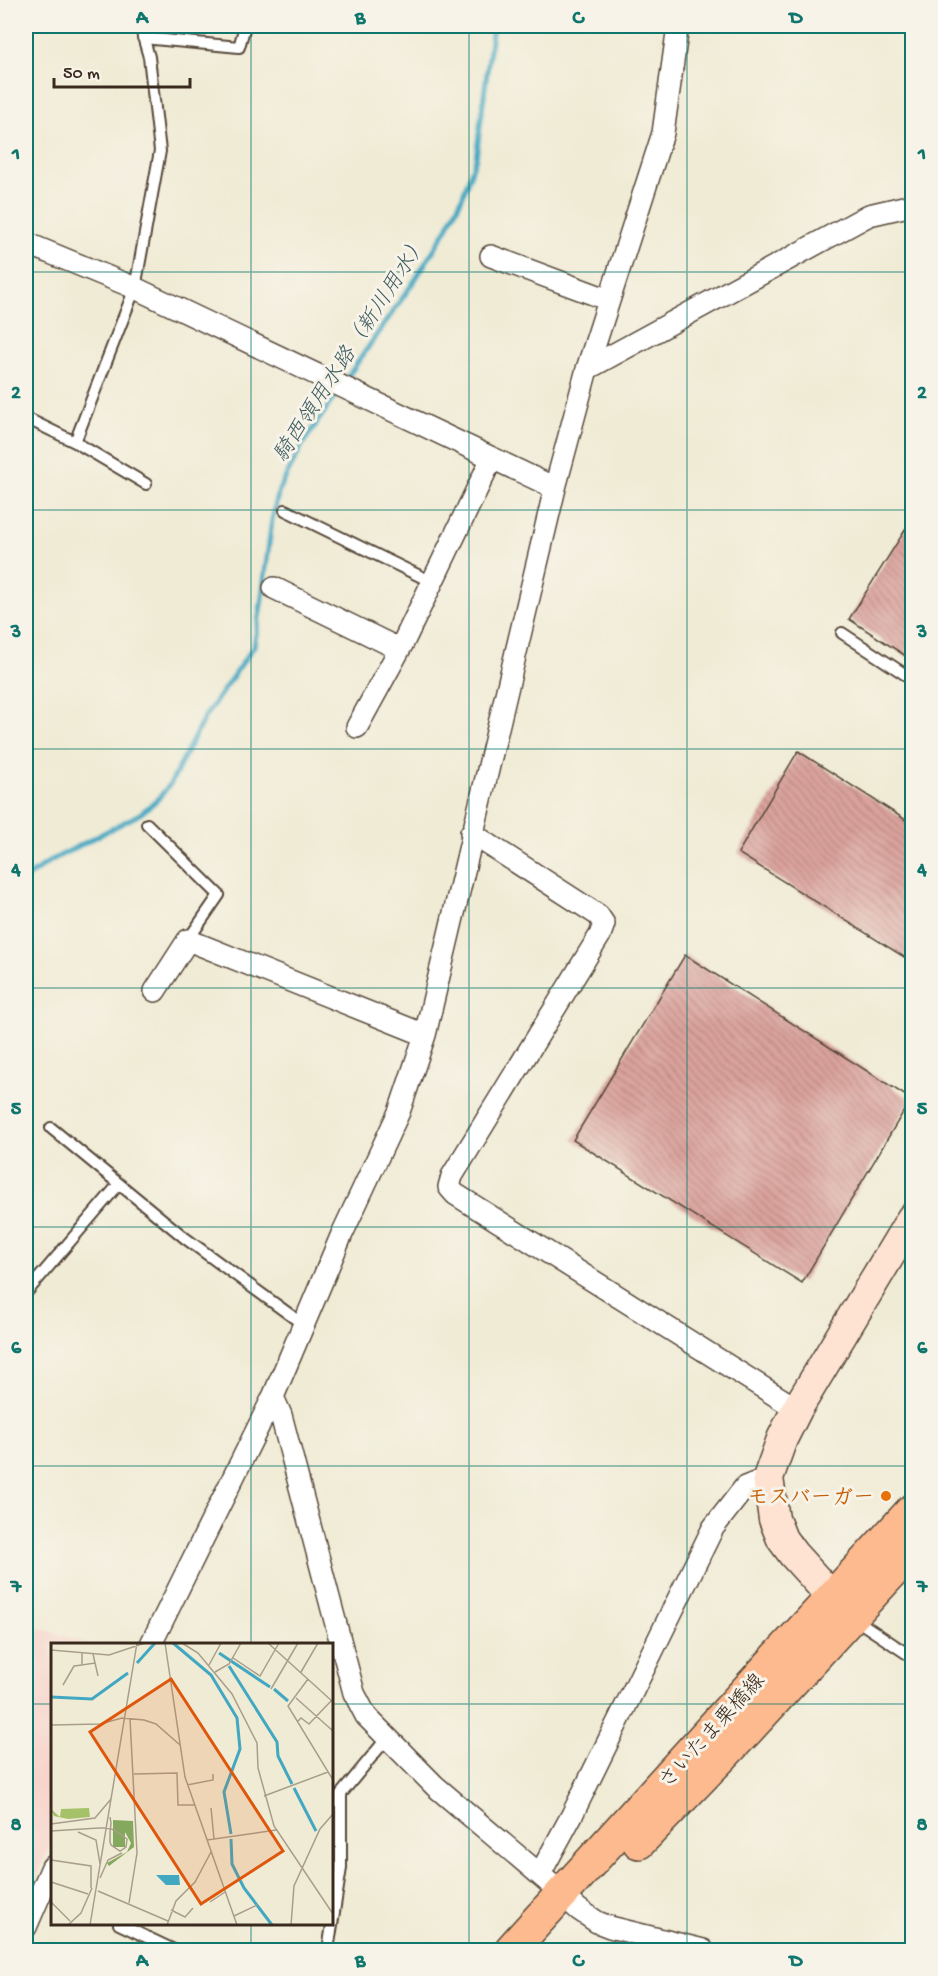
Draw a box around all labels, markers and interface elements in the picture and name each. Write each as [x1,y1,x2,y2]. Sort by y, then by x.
text: A [135,8,150,31]
text: B [354,8,366,31]
text: C [572,8,586,31]
text: D [787,8,803,31]
scale bar [54,51,190,89]
text: 50 m [63,64,100,85]
text: 1 [11,144,20,167]
text: 1 [917,144,926,167]
water label: 騎西領用水路（新川用水） [269,232,435,468]
text: 2 [11,383,21,406]
text: 2 [917,383,927,406]
text: 3 [10,622,21,645]
text: 3 [916,622,927,645]
text: 4 [10,860,21,883]
text: 4 [916,860,927,883]
text: 5 [11,1099,22,1122]
text: 5 [917,1099,928,1122]
text: 6 [11,1338,22,1361]
text: 6 [917,1338,928,1361]
place label: モスバーガー [748,1487,874,1512]
marker: モスバーガー [879,1489,893,1503]
text: 7 [10,1577,23,1600]
text: 7 [916,1577,929,1600]
inset map [51,1643,333,1925]
street label: さいたま栗橋線 [655,1669,772,1795]
text: 8 [11,1815,22,1838]
text: 8 [917,1815,928,1838]
text: A [135,1951,150,1974]
text: B [354,1951,366,1974]
text: C [572,1951,586,1974]
text: D [787,1951,803,1974]

